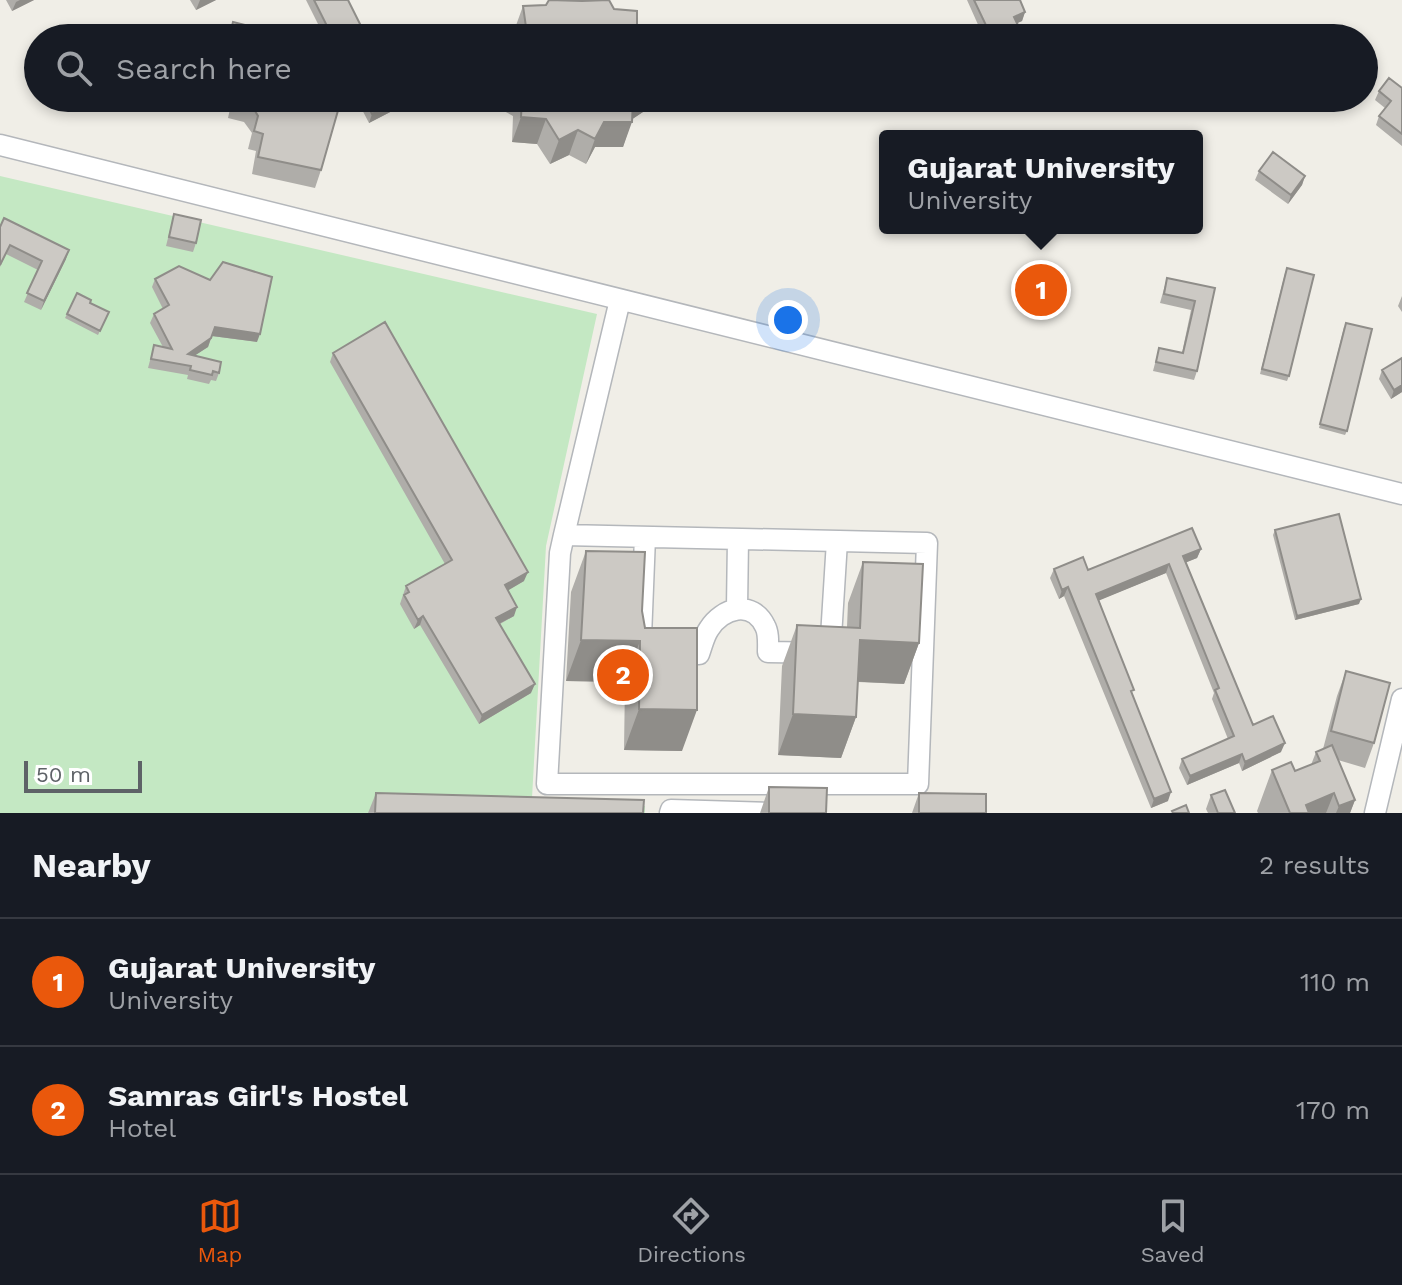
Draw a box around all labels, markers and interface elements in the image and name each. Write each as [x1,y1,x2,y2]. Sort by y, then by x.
search box [24,24,1378,112]
icon: search [52,46,96,90]
text: Search here [116,51,292,86]
popup [879,130,1203,234]
text: Gujarat University [907,150,1175,185]
text: University [907,185,1032,215]
pin: 1 [1015,260,1067,320]
your location [768,300,808,340]
pin: 2 [597,645,649,705]
scale bar [24,757,142,793]
text: 50 m [36,762,91,787]
text: Nearby [32,845,151,885]
text: 2 results [1259,850,1370,880]
text: Gujarat University [108,950,375,985]
text: 1 [52,967,64,997]
text: 110 m [1300,967,1370,997]
text: University [108,985,233,1015]
text: Samras Girl's Hostel [108,1078,408,1113]
text: 2 [50,1095,66,1125]
text: 170 m [1296,1095,1370,1125]
text: Hotel [108,1113,176,1143]
tab: Map [197,1194,242,1267]
tab: Directions [637,1194,746,1267]
tab: Saved [1141,1194,1205,1267]

